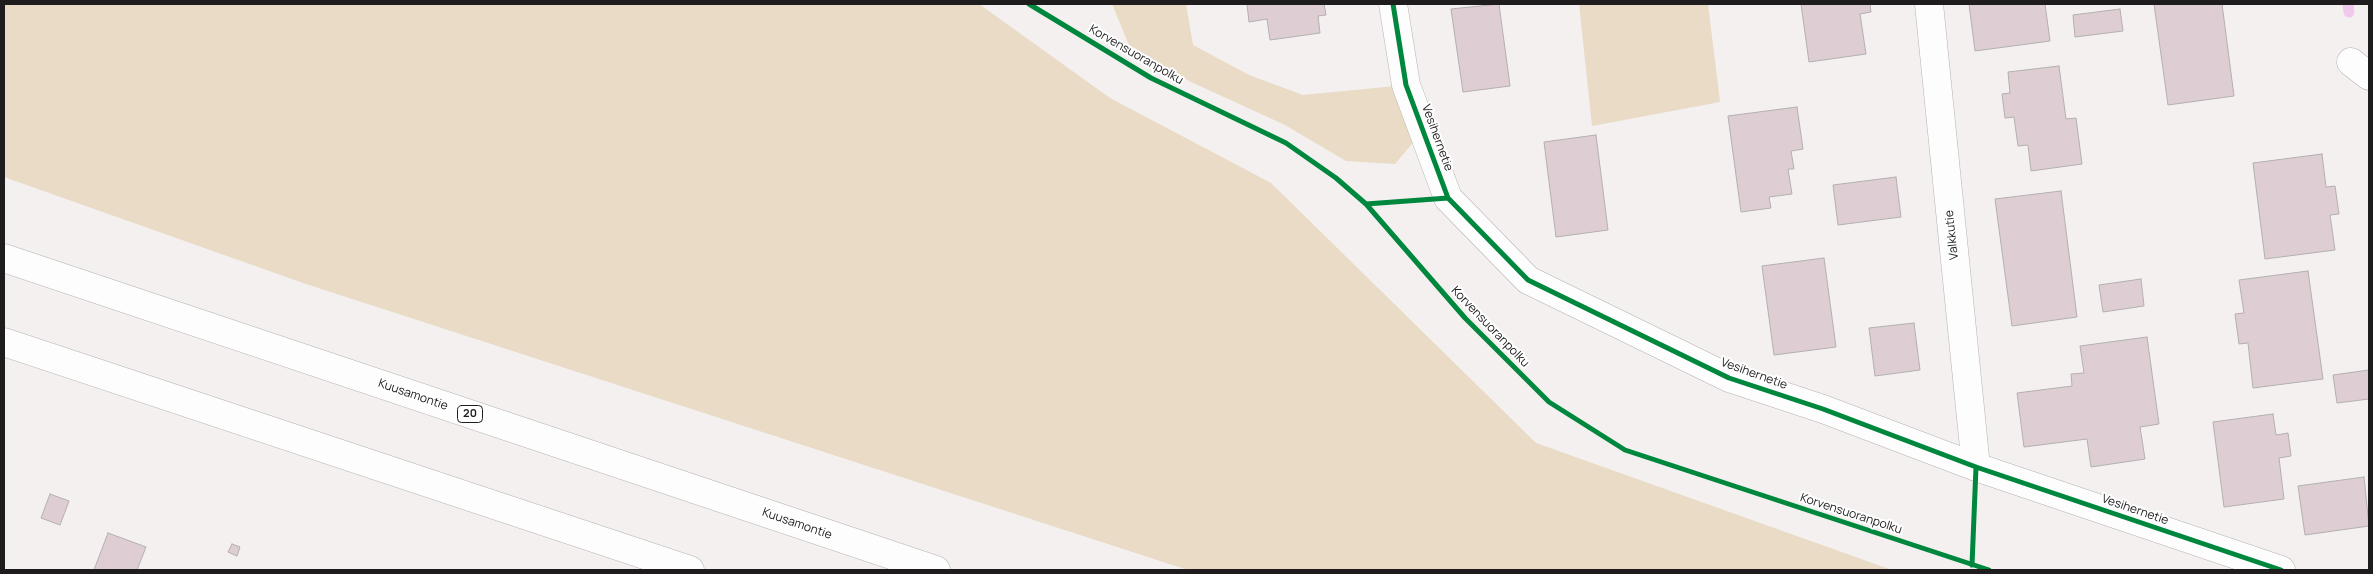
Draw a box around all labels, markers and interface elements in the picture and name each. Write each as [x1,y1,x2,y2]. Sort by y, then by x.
street label: Korvensuoranpolku [1086,22,1186,88]
street label: Vesihernetie [1418,103,1456,173]
street label: Valkkutie [1942,209,1962,261]
street label: Korvensuoranpolku [1448,284,1532,370]
street label: Vesihernetie [1719,355,1789,393]
street label: Kuusamontie [376,376,450,414]
road number: 20 [458,406,482,422]
street label: Korvensuoranpolku [1798,491,1904,537]
street label: Vesihernetie [2100,492,2170,528]
street label: Kuusamontie [760,505,834,543]

